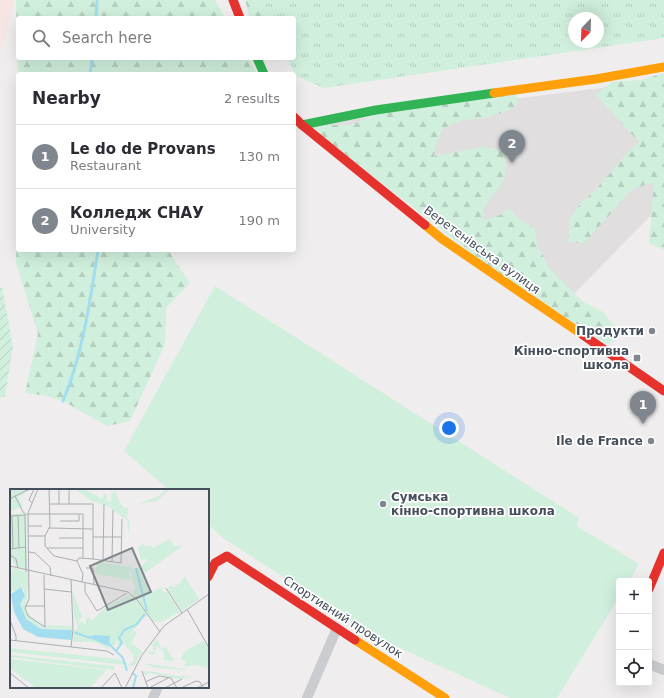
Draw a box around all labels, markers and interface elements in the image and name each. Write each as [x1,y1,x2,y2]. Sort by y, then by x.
north arrow [568,12,604,48]
search box [16,16,296,60]
icon: search [30,27,52,49]
text: Search here [62,29,152,47]
text: Nearby [32,88,101,108]
text: 2 results [224,91,280,106]
pin: 2 [499,130,525,163]
text: Le do de Provans [70,140,216,158]
text: 1 [40,149,50,164]
text: 130 m [238,149,280,164]
text: Restaurant [70,158,141,173]
street label: Веретенівська вулиця [421,203,543,297]
text: Колледж СНАУ [70,204,204,222]
text: 2 [40,213,50,228]
text: 190 m [238,213,280,228]
text: University [70,222,136,237]
place label: Продукти [576,324,644,338]
marker: Продукти [647,326,657,336]
place label: Кінно-спортивна школа [514,344,629,372]
marker: Кінно-спортивна школа [632,353,642,363]
pin: 1 [630,391,656,424]
your location [439,418,459,438]
place label: Ile de France [556,434,643,448]
marker: Ile de France [646,436,656,446]
inset map [10,489,209,688]
place label: Сумська кінно-спортивна школа [391,490,555,518]
marker: Сумська кінно-спортивна школа [378,499,388,509]
street label: Спортивний провулок [281,573,405,661]
map controls [616,578,652,686]
button: + [616,578,652,614]
button: − [616,614,652,650]
button: locate [616,650,652,686]

